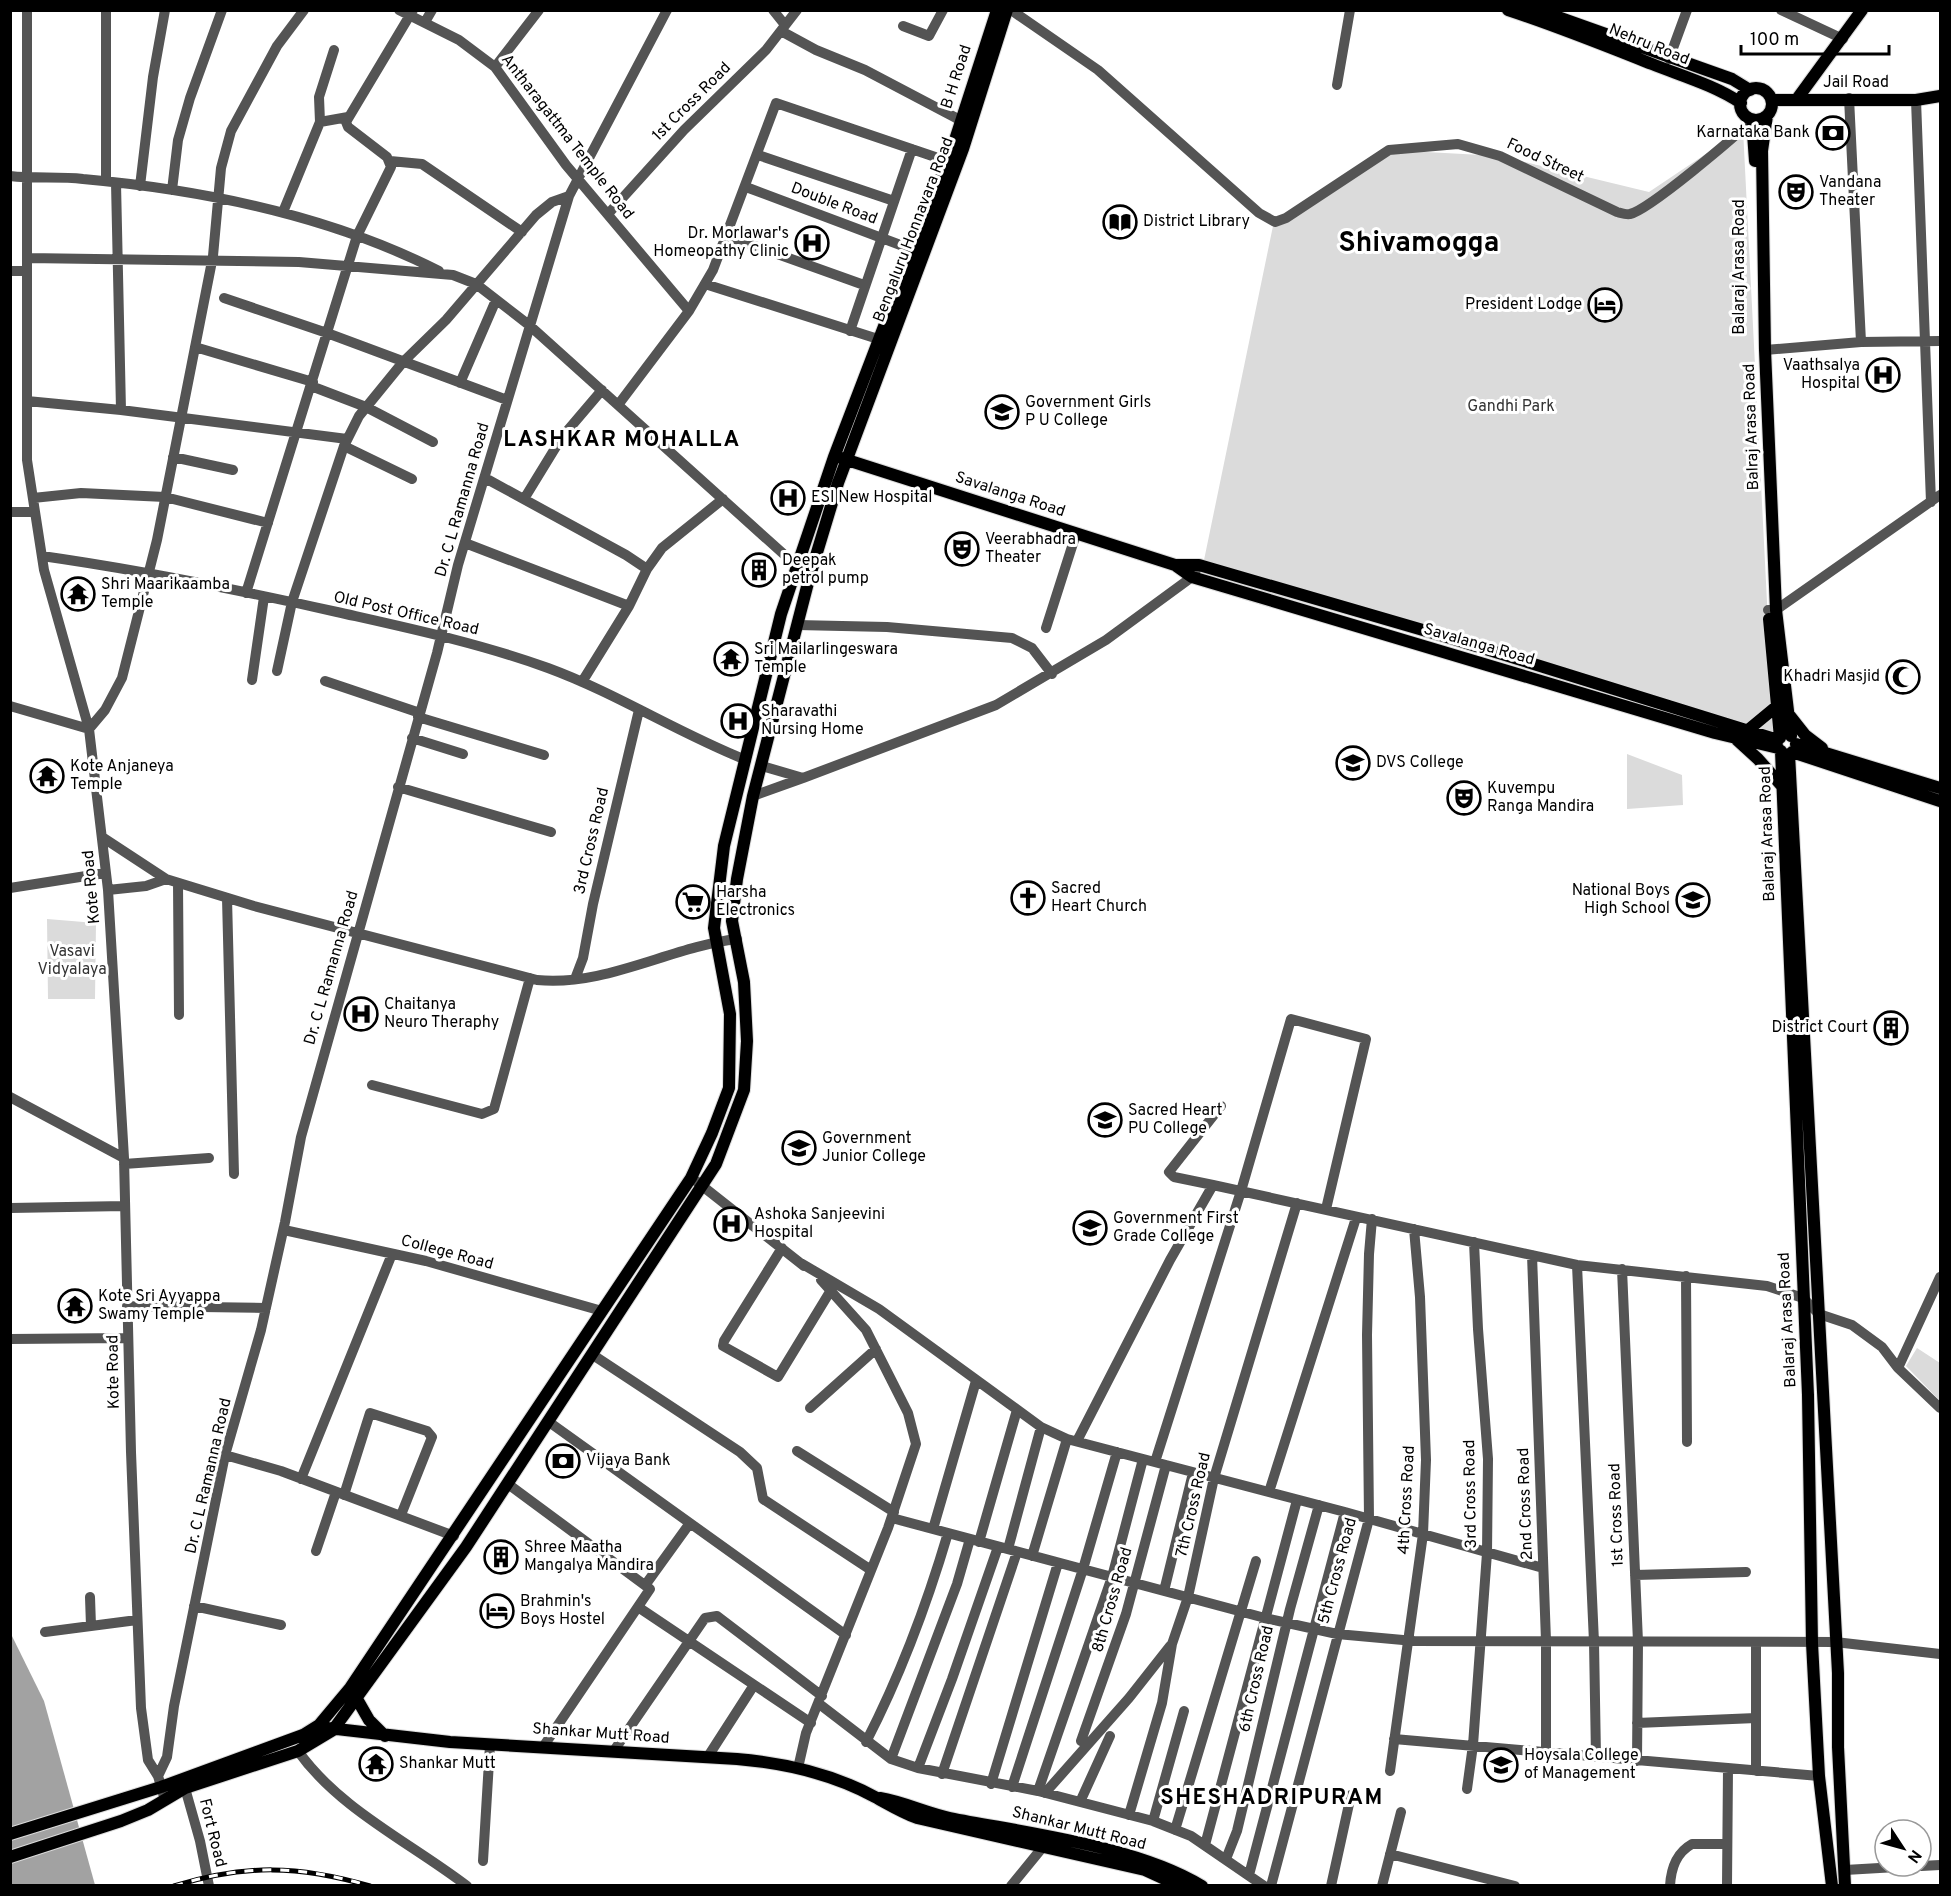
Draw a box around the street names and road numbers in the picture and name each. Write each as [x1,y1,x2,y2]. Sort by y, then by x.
street label: Nehru Road [1606,20,1692,70]
street label: B H Road [937,42,977,112]
street label: Antharagattma Temple Road [496,50,638,224]
street label: 1st Cross Road [648,58,736,146]
street label: Jail Road [1823,73,1889,93]
street label: Food Street [1503,134,1587,188]
street label: Bengaluru Honnavara Road [869,135,959,325]
street label: Double Road [788,178,880,230]
street label: Balaraj Arasa Road [1730,199,1750,335]
street label: Balraj Arasa Road [1740,363,1764,491]
street label: Dr. C L Ramanna Road [431,421,495,579]
street label: Savalanga Road [952,468,1068,522]
street label: Old Post Office Road [331,588,481,640]
street label: Savalanga Road [1421,620,1537,670]
street label: Balaraj Arasa Road [1756,766,1780,902]
street label: 3rd Cross Road [570,786,614,896]
street label: Kote Road [79,849,105,925]
street label: Dr. C L Ramanna Road [300,889,364,1047]
street label: College Road [399,1231,495,1275]
street label: Balaraj Arasa Road [1774,1252,1802,1388]
street label: Kote Road [103,1335,125,1409]
street label: Dr. C L Ramanna Road [181,1396,237,1556]
street label: 3rd Cross Road [1460,1439,1482,1549]
street label: 4th Cross Road [1394,1445,1420,1555]
street label: 2nd Cross Road [1514,1447,1538,1561]
street label: 7th Cross Road [1172,1451,1216,1559]
street label: 1st Cross Road [1605,1463,1629,1567]
street label: 5th Cross Road [1314,1516,1362,1626]
street label: 8th Cross Road [1088,1545,1138,1655]
street label: 6th Cross Road [1235,1624,1279,1734]
street label: Shankar Mutt Road [532,1719,670,1749]
street label: Fort Road [194,1797,230,1869]
street label: Shankar Mutt Road [1010,1803,1148,1855]

